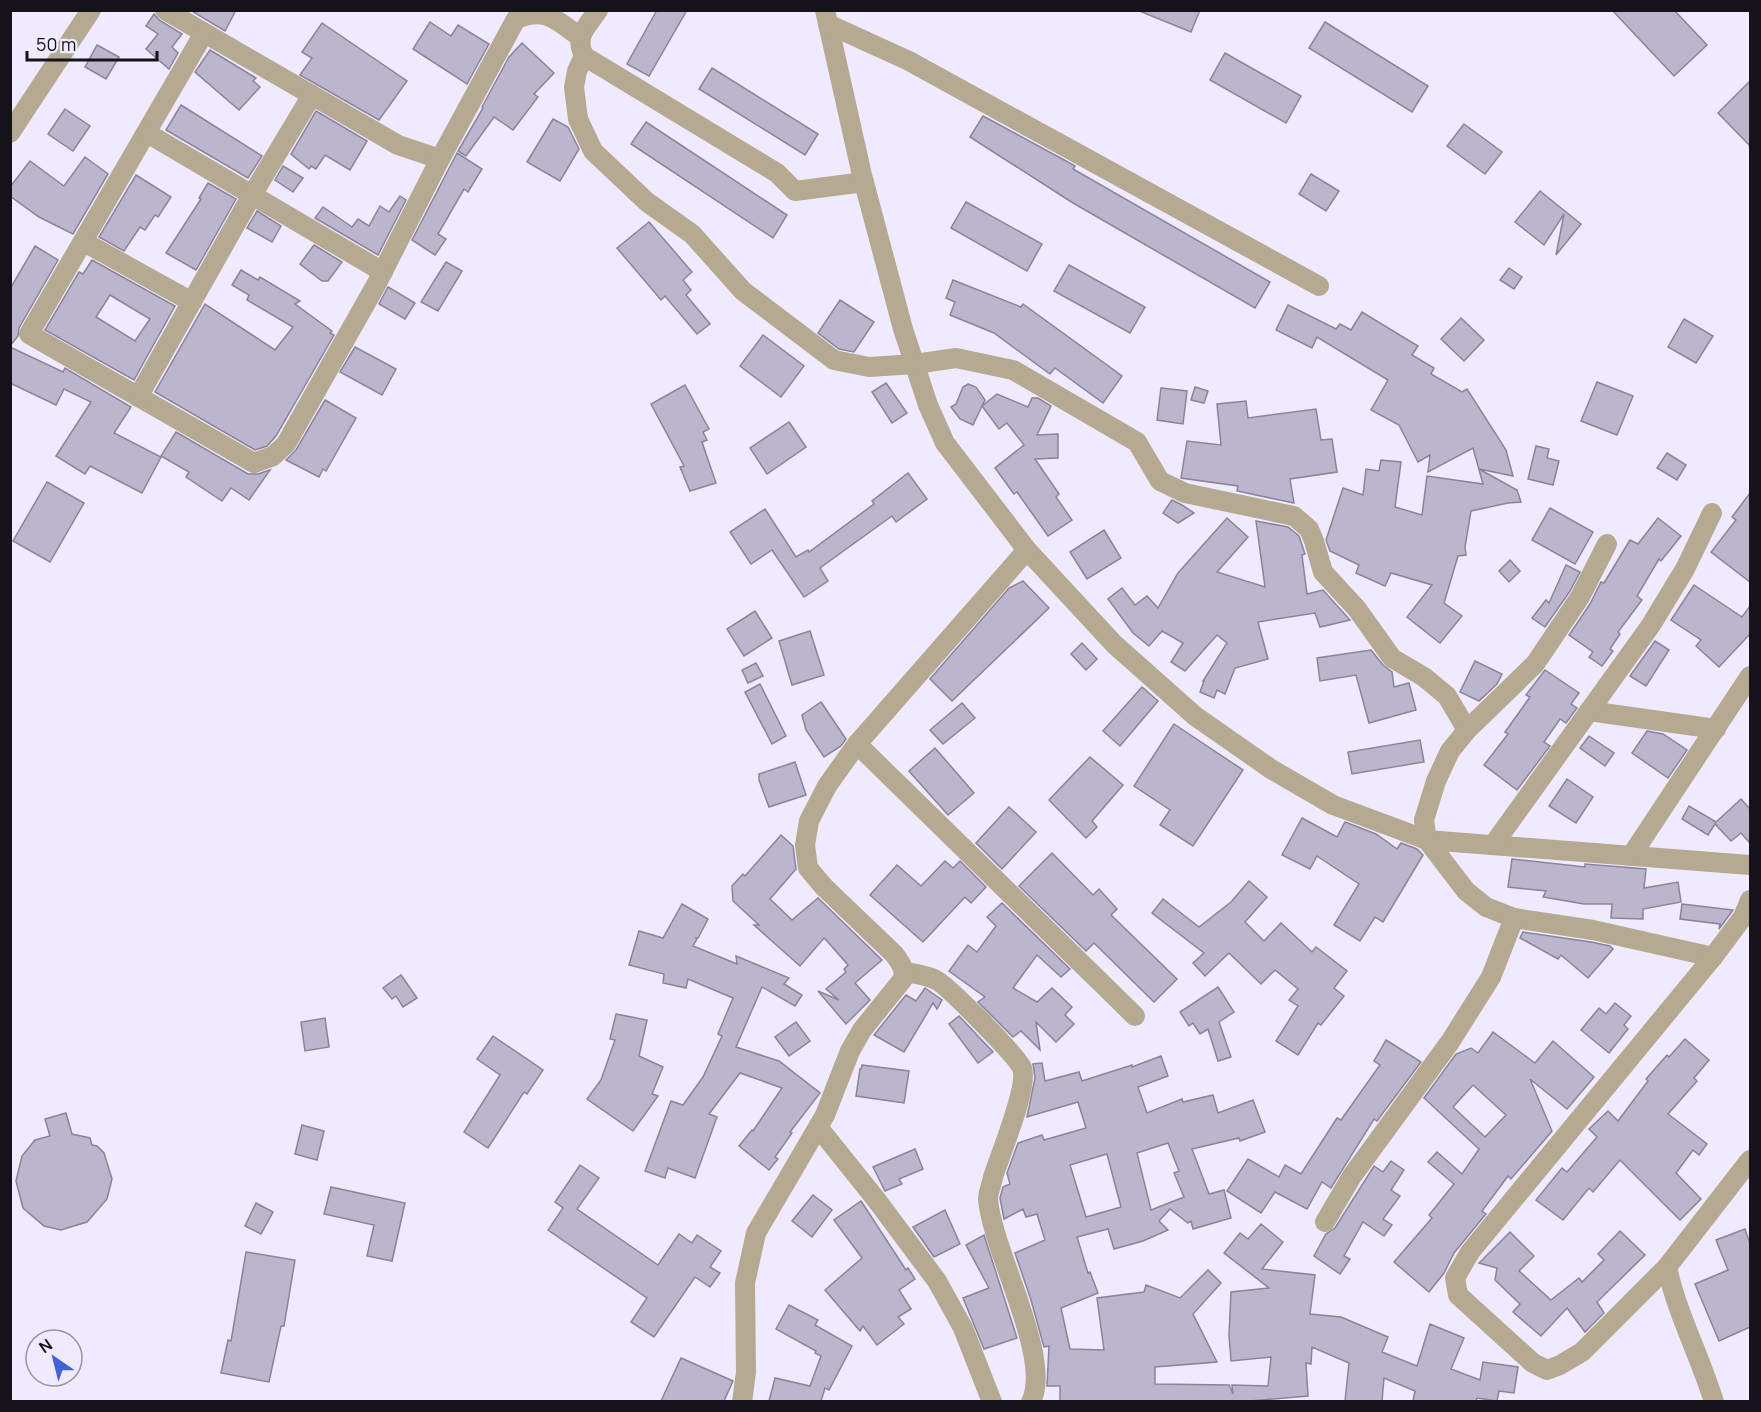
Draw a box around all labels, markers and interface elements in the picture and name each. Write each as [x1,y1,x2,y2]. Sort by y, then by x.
scale bar [27,24,158,62]
text: 50 m [36,32,76,56]
north arrow [24,1328,84,1388]
text: N [34,1333,56,1358]

